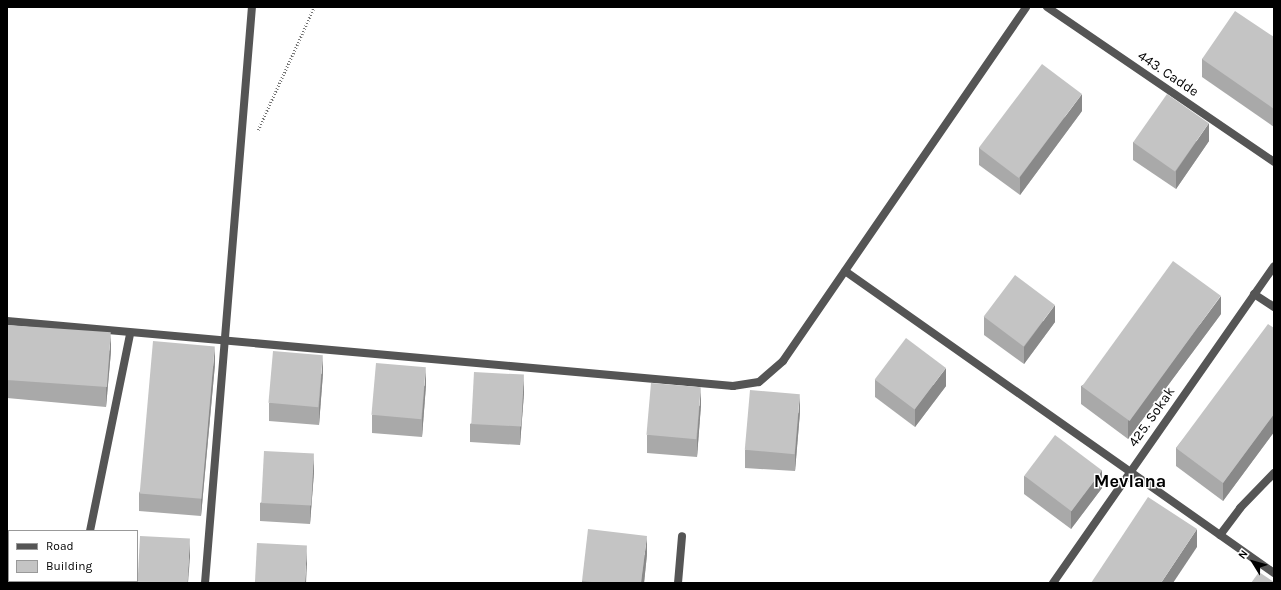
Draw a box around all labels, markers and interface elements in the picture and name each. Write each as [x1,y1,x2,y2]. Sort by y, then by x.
street label: 443. Cadde [1134,48,1202,100]
street label: 425. Sokak [1125,384,1179,450]
district label: Mevlana [1094,470,1166,492]
legend [8,530,138,582]
text: Road [46,539,74,553]
north arrow [1233,542,1273,582]
text: N [1235,547,1251,562]
text: Building [46,559,92,573]

